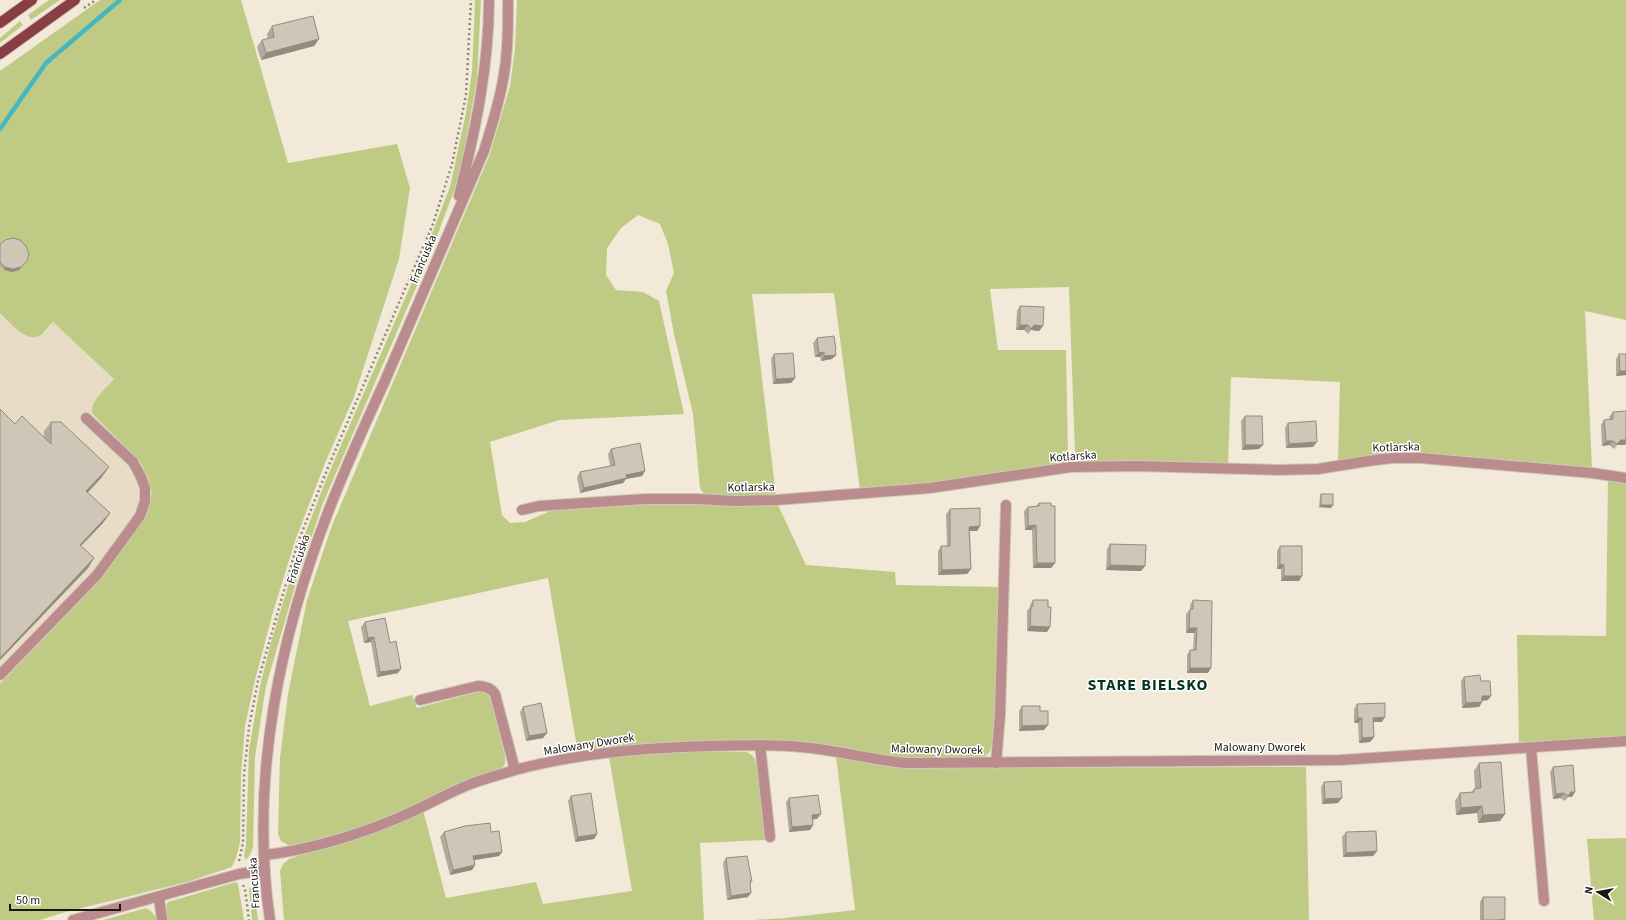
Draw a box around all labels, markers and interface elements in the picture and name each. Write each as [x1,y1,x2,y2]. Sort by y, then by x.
street label: Francuska [406,232,441,286]
street label: Kotlarska [1372,438,1420,457]
street label: Kotlarska [1049,446,1097,467]
street label: Kotlarska [727,479,775,496]
street label: Francuska [282,532,314,586]
district label: STARE BIELSKO [1087,674,1209,696]
street label: Malowany Dworek [542,729,636,760]
street label: Malowany Dworek [1214,739,1306,756]
street label: Malowany Dworek [891,740,983,759]
street label: Francuska [244,857,265,909]
north arrow [1578,872,1618,912]
text: N [1581,885,1597,895]
scale bar [10,886,120,912]
text: 50 m [16,892,40,909]

